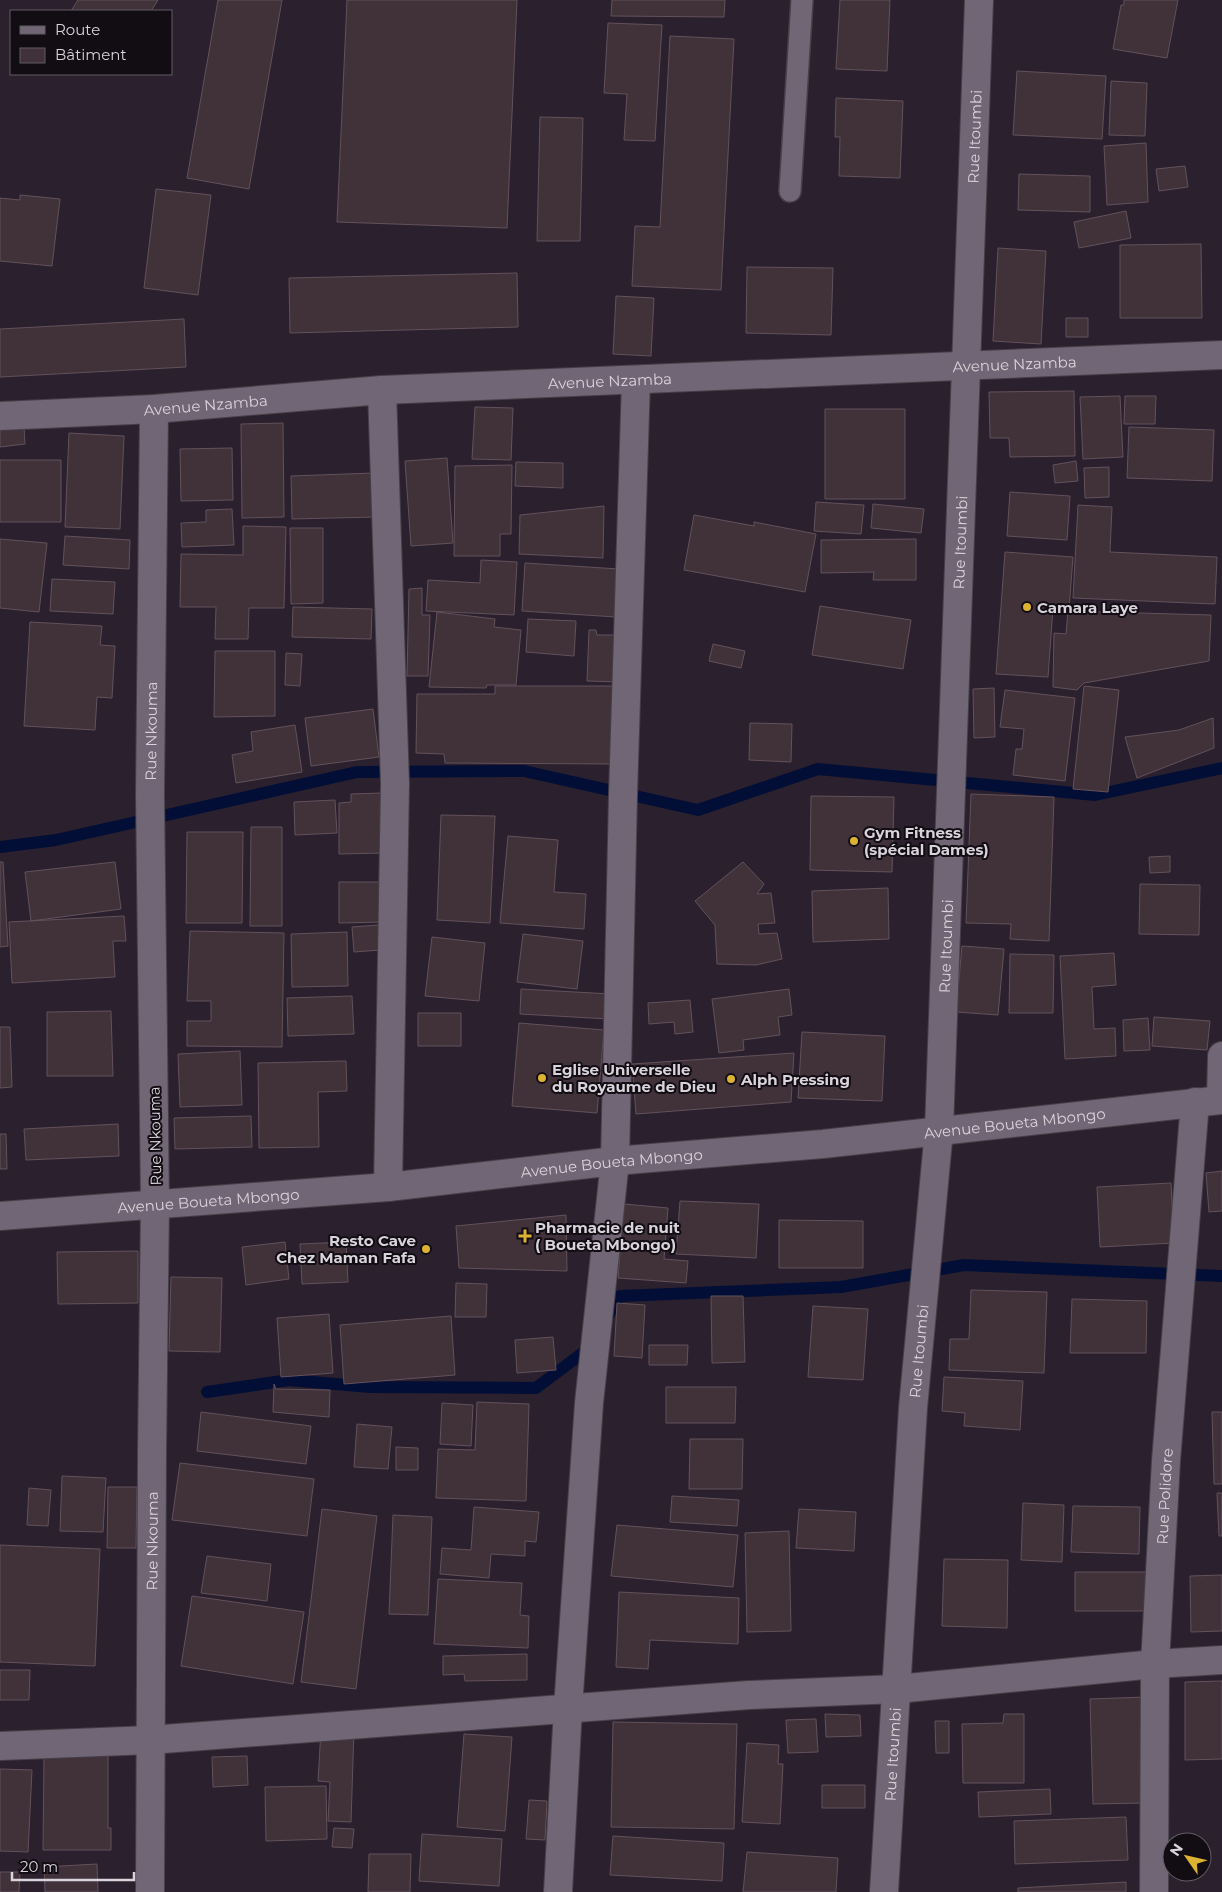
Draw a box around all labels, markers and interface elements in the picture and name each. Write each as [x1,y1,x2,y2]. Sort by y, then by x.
legend [10,10,172,75]
text: Route [55,20,100,39]
text: Bâtiment [55,45,127,64]
street label: Rue Itoumbi [963,89,985,184]
street label: Avenue Nzamba [952,352,1077,376]
street label: Avenue Nzamba [547,368,672,393]
street label: Avenue Nzamba [143,390,268,419]
street label: Rue Itoumbi [949,495,971,590]
place label: Camara Laye [1037,598,1138,617]
marker: Camara Laye [1021,601,1033,613]
street label: Rue Nkouma [141,681,161,781]
place label: Gym Fitness (spécial Dames) [864,823,989,859]
marker: Gym Fitness (spécial Dames) [848,835,860,847]
street label: Rue Itoumbi [934,899,957,993]
place label: Eglise Universelle du Royaume de Dieu [552,1060,716,1096]
place label: Alph Pressing [740,1070,850,1089]
marker: Eglise Universelle du Royaume de Dieu [536,1072,548,1084]
marker: Alph Pressing [725,1073,737,1085]
street label: Rue Nkouma [145,1086,165,1186]
street label: Avenue Boueta Mbongo [923,1103,1106,1142]
street label: Avenue Boueta Mbongo [520,1144,703,1181]
street label: Avenue Boueta Mbongo [117,1184,300,1217]
place label: Pharmacie de nuit ( Boueta Mbongo) [535,1218,680,1254]
marker: Pharmacie de nuit ( Boueta Mbongo) [519,1230,531,1242]
place label: Resto Cave Chez Maman Fafa [276,1231,416,1267]
marker: Resto Cave Chez Maman Fafa [420,1243,432,1255]
street label: Rue Itoumbi [904,1303,932,1399]
street label: Rue Polidore [1152,1447,1177,1545]
street label: Rue Nkouma [142,1491,161,1591]
street label: Rue Itoumbi [880,1707,905,1802]
north arrow [1162,1832,1212,1882]
text: N [1166,1840,1187,1859]
scale bar [12,1850,135,1882]
text: 20 m [20,1857,58,1876]

